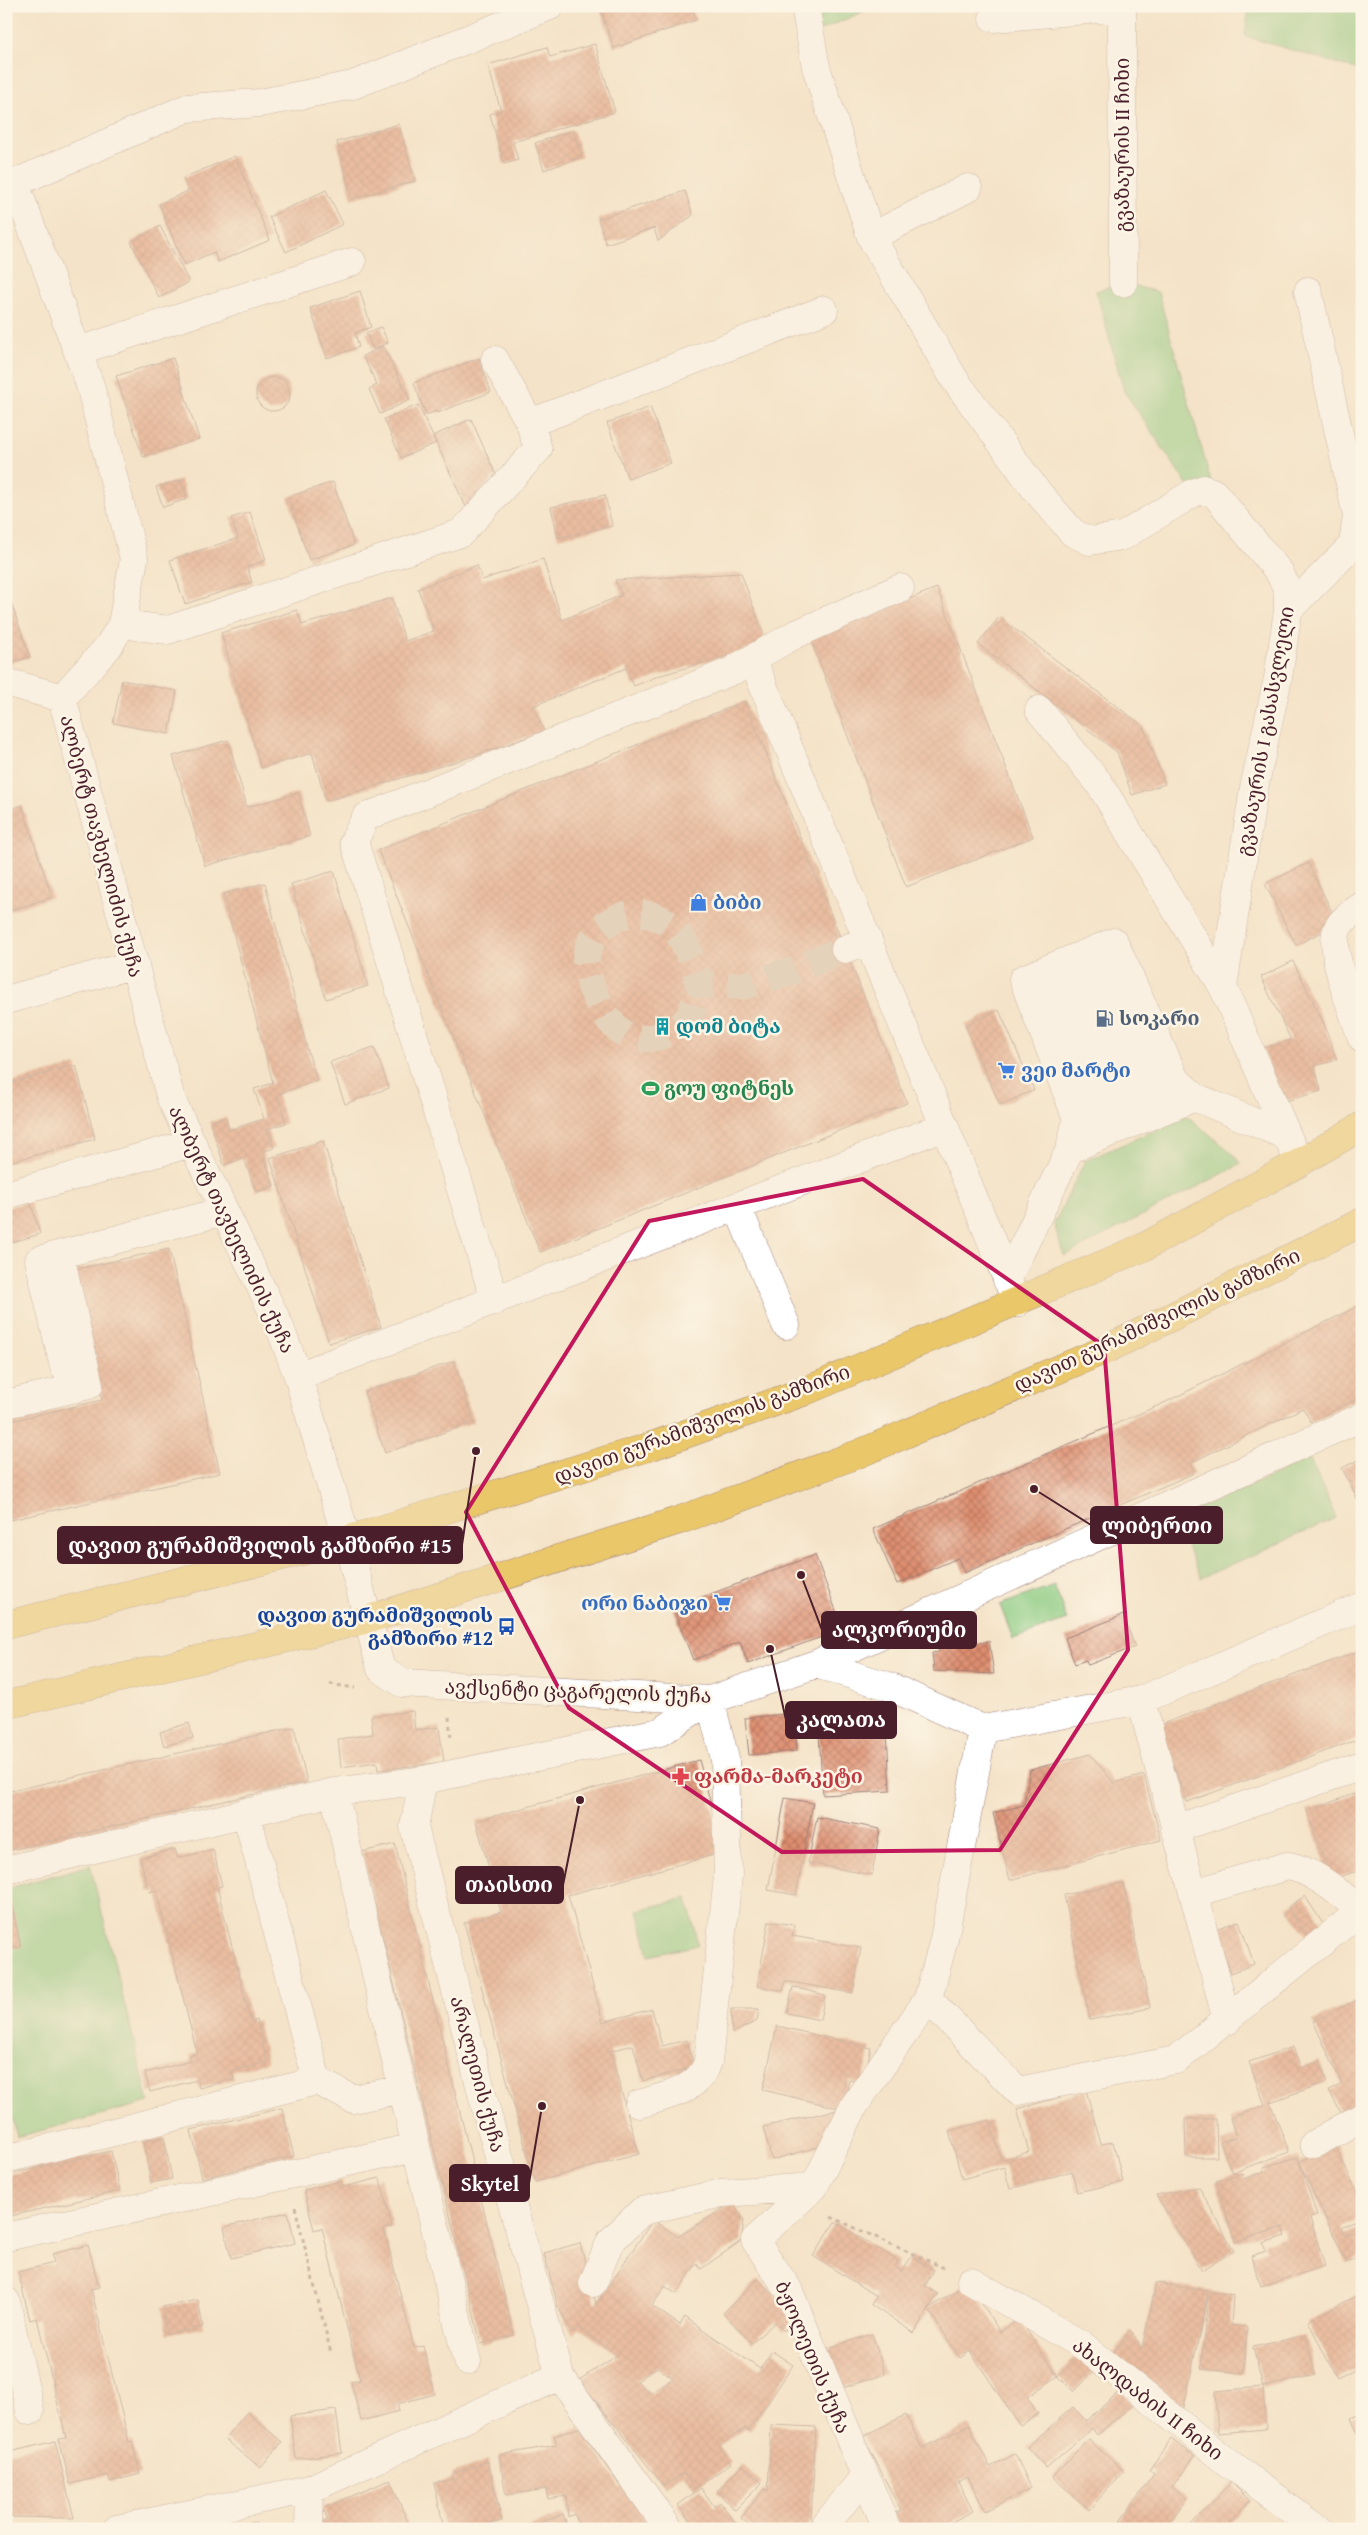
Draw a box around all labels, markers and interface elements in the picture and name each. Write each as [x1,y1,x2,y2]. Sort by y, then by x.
street label: გვაზაურის II ჩიხი [1107,58,1136,232]
street label: გვაზაურის I გასასვლელი [1228,604,1301,858]
street label: ალბერტ თავხელიძის ქუჩა [53,711,152,981]
place label: ბიბი [713,887,762,916]
shop icon: ბიბი [689,892,709,912]
place label: სოკარი [1119,1003,1200,1032]
fuel station icon: სოკარი [1095,1008,1115,1028]
place label: დომ ბიტა [676,1011,781,1040]
building icon: დომ ბიტა [652,1016,672,1036]
place label: ვეი მარტი [1021,1055,1131,1084]
supermarket icon: ვეი მარტი [997,1060,1017,1080]
place label: გოუ ფიტნეს [664,1073,794,1102]
sports icon: გოუ ფიტნეს [640,1078,660,1098]
street label: ალბერტ თავხელიძის ქუჩა [162,1100,303,1358]
street label: დავით გურამიშვილის გამზირი [1009,1240,1305,1399]
street label: დავით გურამიშვილის გამზირი [550,1356,854,1491]
callout: ლიბერთი [1091,1507,1222,1543]
text: ლიბერთი [1102,1510,1212,1541]
callout: დავით გურამიშვილის გამზირი #15 [58,1527,462,1563]
text: დავით გურამიშვილის გამზირი #15 [68,1530,452,1561]
place label: ორი ნაბიჯი [581,1588,708,1617]
supermarket icon: ორი ნაბიჯი [712,1593,732,1613]
place label: დავით გურამიშვილის გამზირი #12 [257,1600,493,1652]
callout: ალკორიუმი [822,1612,976,1648]
text: ალკორიუმი [832,1614,966,1645]
bus stop icon: დავით გურამიშვილის გამზირი #12 [497,1617,517,1637]
street label: ავქსენტი ცაგარელის ქუჩა [444,1671,712,1710]
callout: კალათა [786,1702,896,1738]
text: კალათა [796,1704,886,1735]
place label: ფარმა-მარკეტი [694,1761,863,1790]
pharmacy icon: ფარმა-მარკეტი [670,1766,690,1786]
callout: თაისთი [456,1867,563,1903]
text: თაისთი [465,1869,553,1900]
street label: არალეთის ქუჩა [444,1992,513,2156]
callout: Skytel [450,2165,529,2201]
text: Skytel [461,2168,520,2199]
street label: ბჟოლეთის ქუჩა [768,2276,859,2438]
street label: ახალდაბის II ჩიხი [1067,2330,1230,2467]

